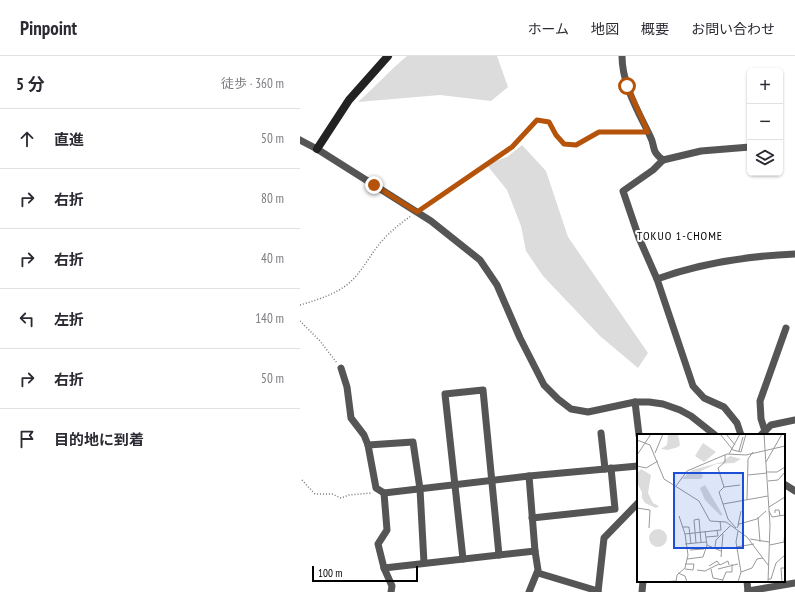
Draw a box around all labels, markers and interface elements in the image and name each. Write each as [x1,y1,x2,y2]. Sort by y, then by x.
text: Pinpoint [20,16,77,40]
text: ホーム [527,20,569,38]
text: 地図 [591,20,619,38]
text: 概要 [641,20,669,38]
text: お問い合わせ [691,20,775,38]
map controls [747,68,783,176]
button: + [747,68,783,104]
text: 5 分 [16,73,45,95]
text: 徒歩 · 360 m [221,75,284,92]
route start [618,77,636,95]
button: − [747,104,783,140]
icon: ahead [16,128,38,150]
text: 直進 [54,130,84,149]
text: 50 m [261,130,284,147]
button: layers [747,140,783,176]
route end [365,176,383,194]
icon: right [16,188,38,210]
text: 右折 [54,190,84,209]
text: 80 m [261,190,284,207]
district label: TOKUO 1-CHOME [637,228,723,243]
icon: right [16,248,38,270]
text: 右折 [54,250,84,269]
text: 40 m [261,250,284,267]
icon: left [16,308,38,330]
text: 左折 [54,310,84,329]
text: 140 m [255,310,284,327]
icon: right [16,368,38,390]
text: 右折 [54,370,84,389]
text: 50 m [261,370,284,387]
icon: arrive [16,428,38,450]
text: 目的地に到着 [54,430,144,449]
inset map [637,434,785,582]
scale bar [312,564,418,583]
text: 100 m [318,566,342,580]

